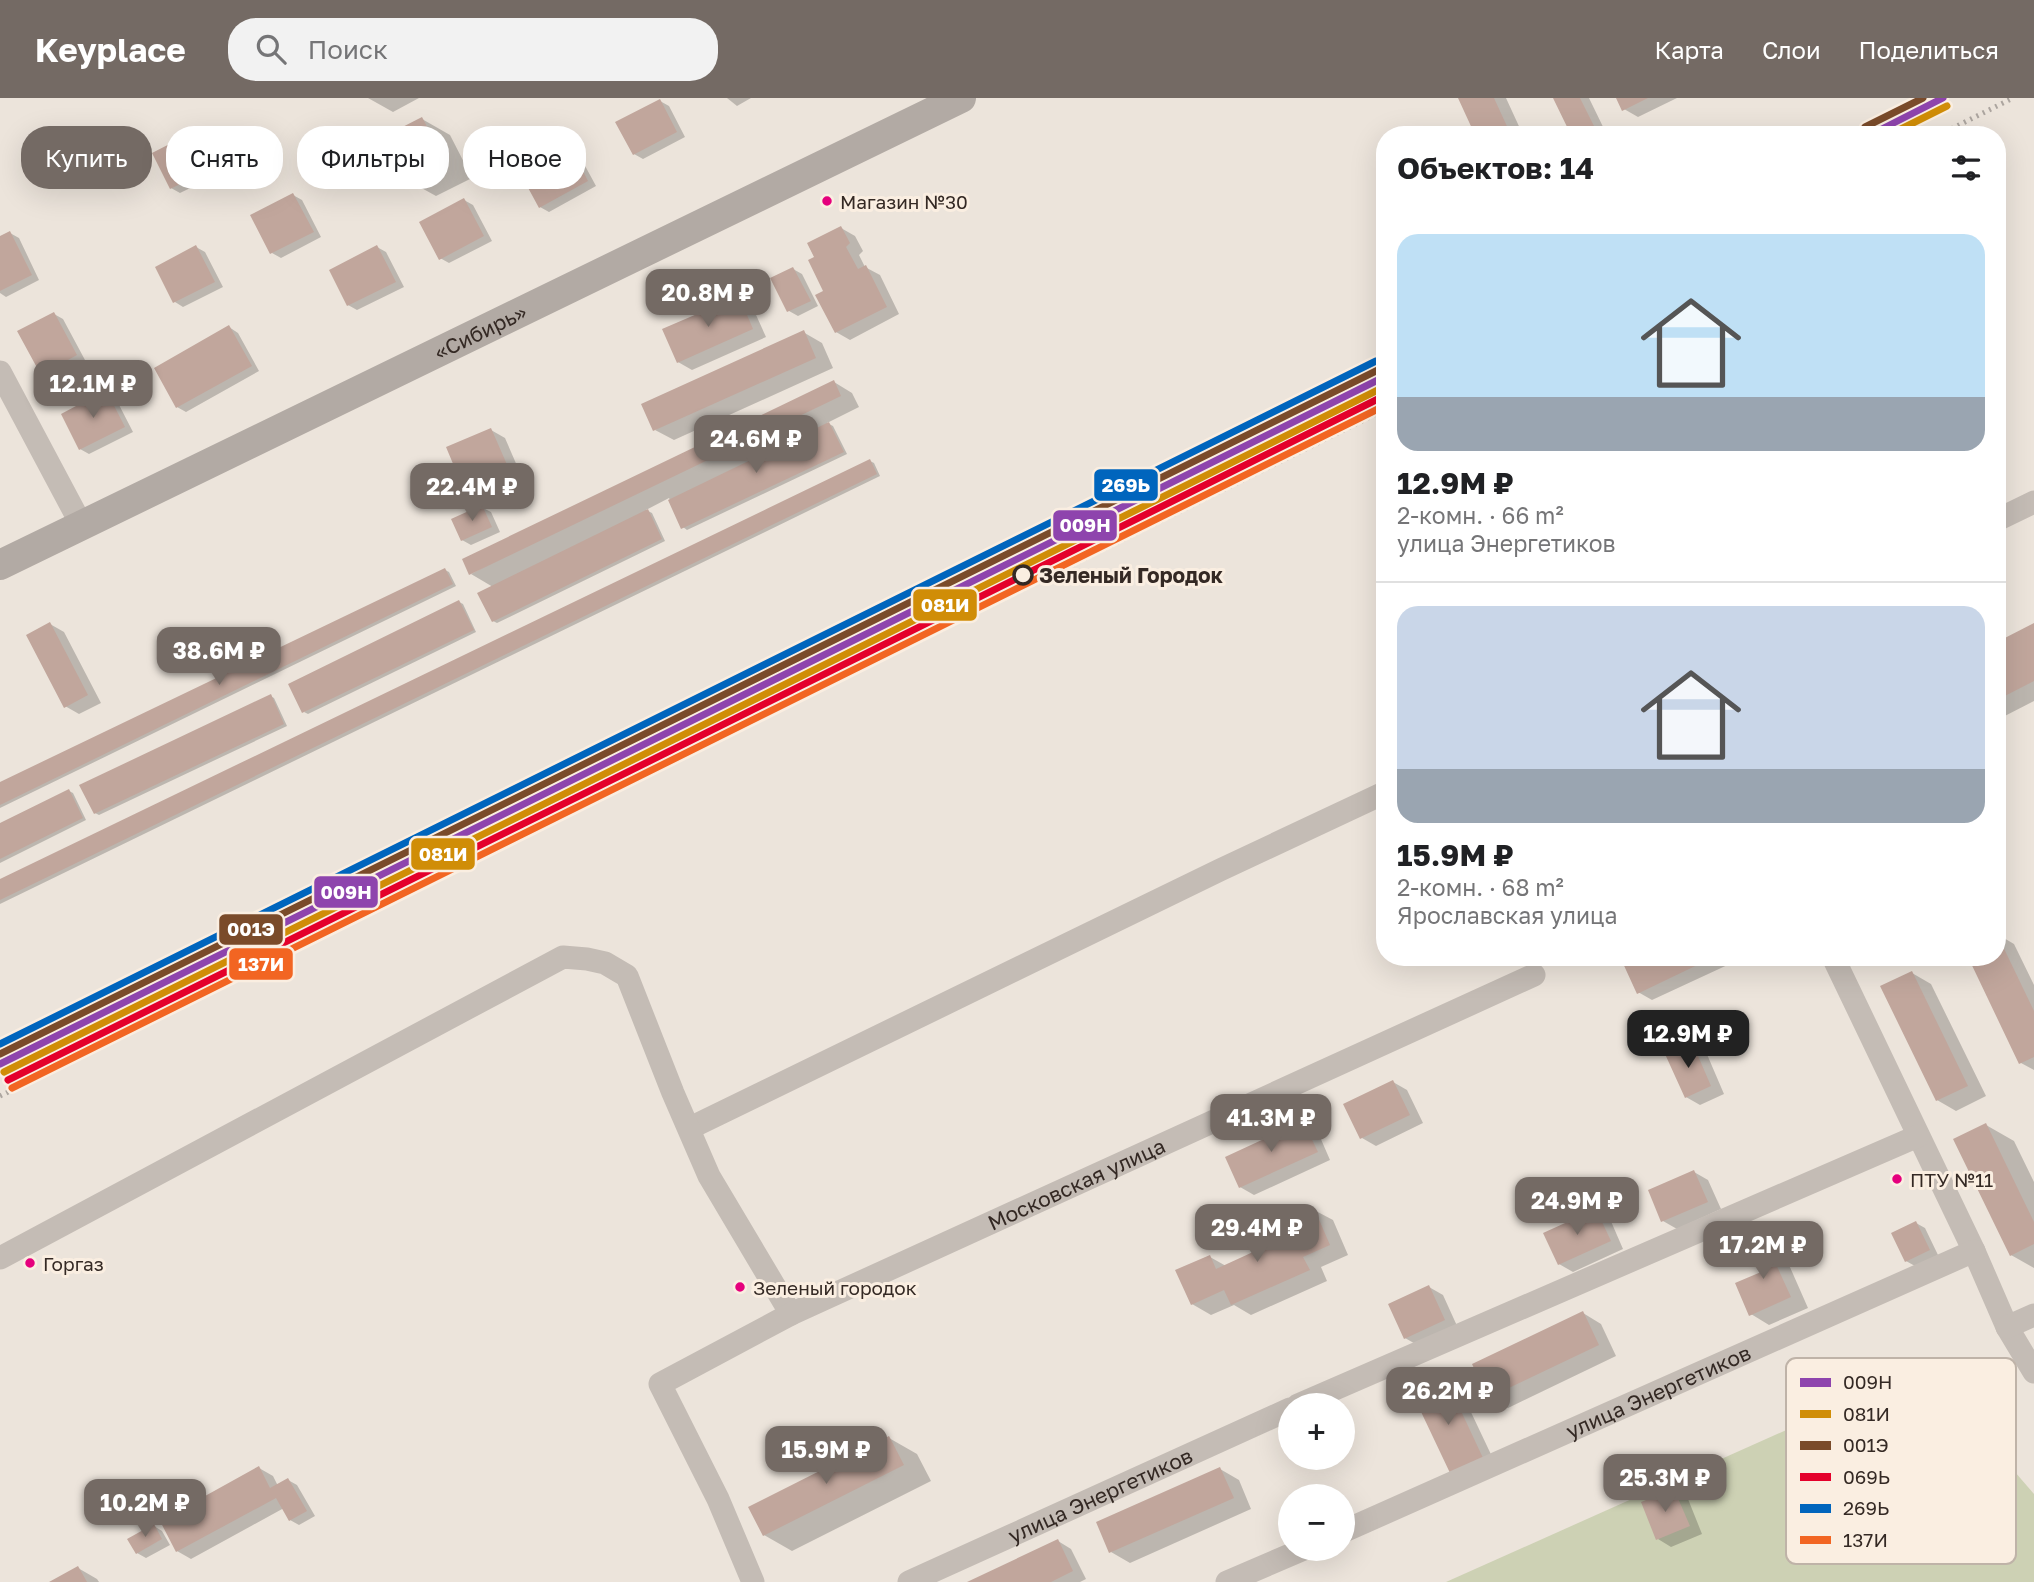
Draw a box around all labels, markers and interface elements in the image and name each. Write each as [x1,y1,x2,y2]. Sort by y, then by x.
search box [228,18,718,81]
text: Keyplace [35,30,186,69]
icon: search [252,30,290,68]
text: Поиск [308,34,388,65]
text: Карта [1654,35,1724,64]
text: Слои [1762,35,1821,64]
text: Поделиться [1859,35,1999,64]
chip: Купить [21,126,152,189]
chip: Снять [166,126,283,189]
chip: Фильтры [297,126,449,189]
chip: Новое [463,126,586,189]
icon: filters [1947,149,1985,187]
text: Объектов: 14 [1397,150,1594,186]
place label: Магазин №30 [840,190,968,213]
marker: Магазин №30 [820,194,834,208]
pin: 20.8M ₽ [643,270,773,329]
text: 20.8M ₽ [662,278,754,306]
icon: home [1628,280,1754,406]
street label: «Сибирь» [430,298,531,365]
pin: 12.1M ₽ [28,360,158,420]
text: 12.1M ₽ [50,369,136,397]
pin: 24.6M ₽ [691,416,821,475]
text: 24.6M ₽ [710,424,802,452]
pin: 22.4M ₽ [407,464,537,523]
text: 12.9M ₽ [1397,465,1514,501]
line badge: 269Ь [1093,468,1159,502]
text: 22.4M ₽ [426,472,518,500]
text: 269Ь [1102,473,1150,496]
text: 2-комн. · 66 m² [1397,501,1564,529]
line badge: 009Н [1052,509,1118,542]
text: 009Н [1059,513,1111,536]
text: улица Энергетиков [1397,529,1616,557]
place label: Зеленый Городок [1039,562,1223,588]
marker: Зеленый Городок [1013,565,1033,585]
line badge: 081И [912,588,978,622]
text: 081И [921,593,969,616]
pin: 38.6M ₽ [154,628,284,687]
text: 38.6M ₽ [173,636,265,664]
icon: home [1628,652,1754,778]
line badge: 081И [410,837,476,871]
text: 15.9M ₽ [1397,837,1514,873]
text: 081И [419,842,467,865]
text: 2-комн. · 68 m² [1397,873,1564,901]
line badge: 009Н [313,875,379,909]
text: 009Н [320,880,372,903]
text: Ярославская улица [1397,901,1617,929]
line badge: 001Э [218,913,284,946]
text: 001Э [227,917,275,940]
line badge: 137И [228,947,294,981]
text: 137И [238,952,284,975]
pin: 12.9M ₽ [1623,1010,1753,1070]
text: 12.9M ₽ [1643,1019,1733,1047]
pin: 41.3M ₽ [1206,1094,1336,1154]
text: 41.3M ₽ [1226,1103,1316,1131]
street label: Московская улица [983,1132,1169,1236]
place label: ПТУ №11 [1910,1168,1993,1191]
marker: ПТУ №11 [1890,1172,1904,1186]
pin: 24.9M ₽ [1512,1178,1642,1237]
text: 24.9M ₽ [1531,1186,1623,1214]
pin: 29.4M ₽ [1192,1204,1322,1264]
text: 29.4M ₽ [1211,1213,1303,1241]
pin: 17.2M ₽ [1698,1222,1828,1281]
text: 17.2M ₽ [1719,1230,1807,1258]
place label: Горгаз [43,1252,104,1275]
marker: Горгаз [23,1256,37,1270]
place label: Зеленый городок [753,1276,917,1299]
marker: Зеленый городок [733,1280,747,1294]
street label: улица Энергетиков [1562,1339,1755,1444]
legend [1786,1358,2016,1564]
pin: 26.2M ₽ [1383,1368,1513,1427]
text: 009Н [1843,1370,1893,1393]
text: 26.2M ₽ [1402,1376,1494,1404]
map controls [1278,1393,1355,1561]
button: + [1278,1393,1355,1470]
text: 081И [1843,1402,1890,1425]
pin: 15.9M ₽ [761,1426,891,1486]
text: 001Э [1843,1433,1889,1456]
text: 15.9M ₽ [781,1435,871,1463]
street label: улица Энергетиков [1004,1442,1197,1548]
pin: 25.3M ₽ [1600,1454,1730,1514]
text: 25.3M ₽ [1619,1463,1711,1491]
text: 069Ь [1843,1465,1890,1488]
pin: 10.2M ₽ [80,1480,210,1539]
button: − [1278,1484,1355,1561]
text: 10.2M ₽ [100,1488,190,1516]
text: 269Ь [1843,1496,1889,1519]
text: 137И [1843,1528,1888,1551]

